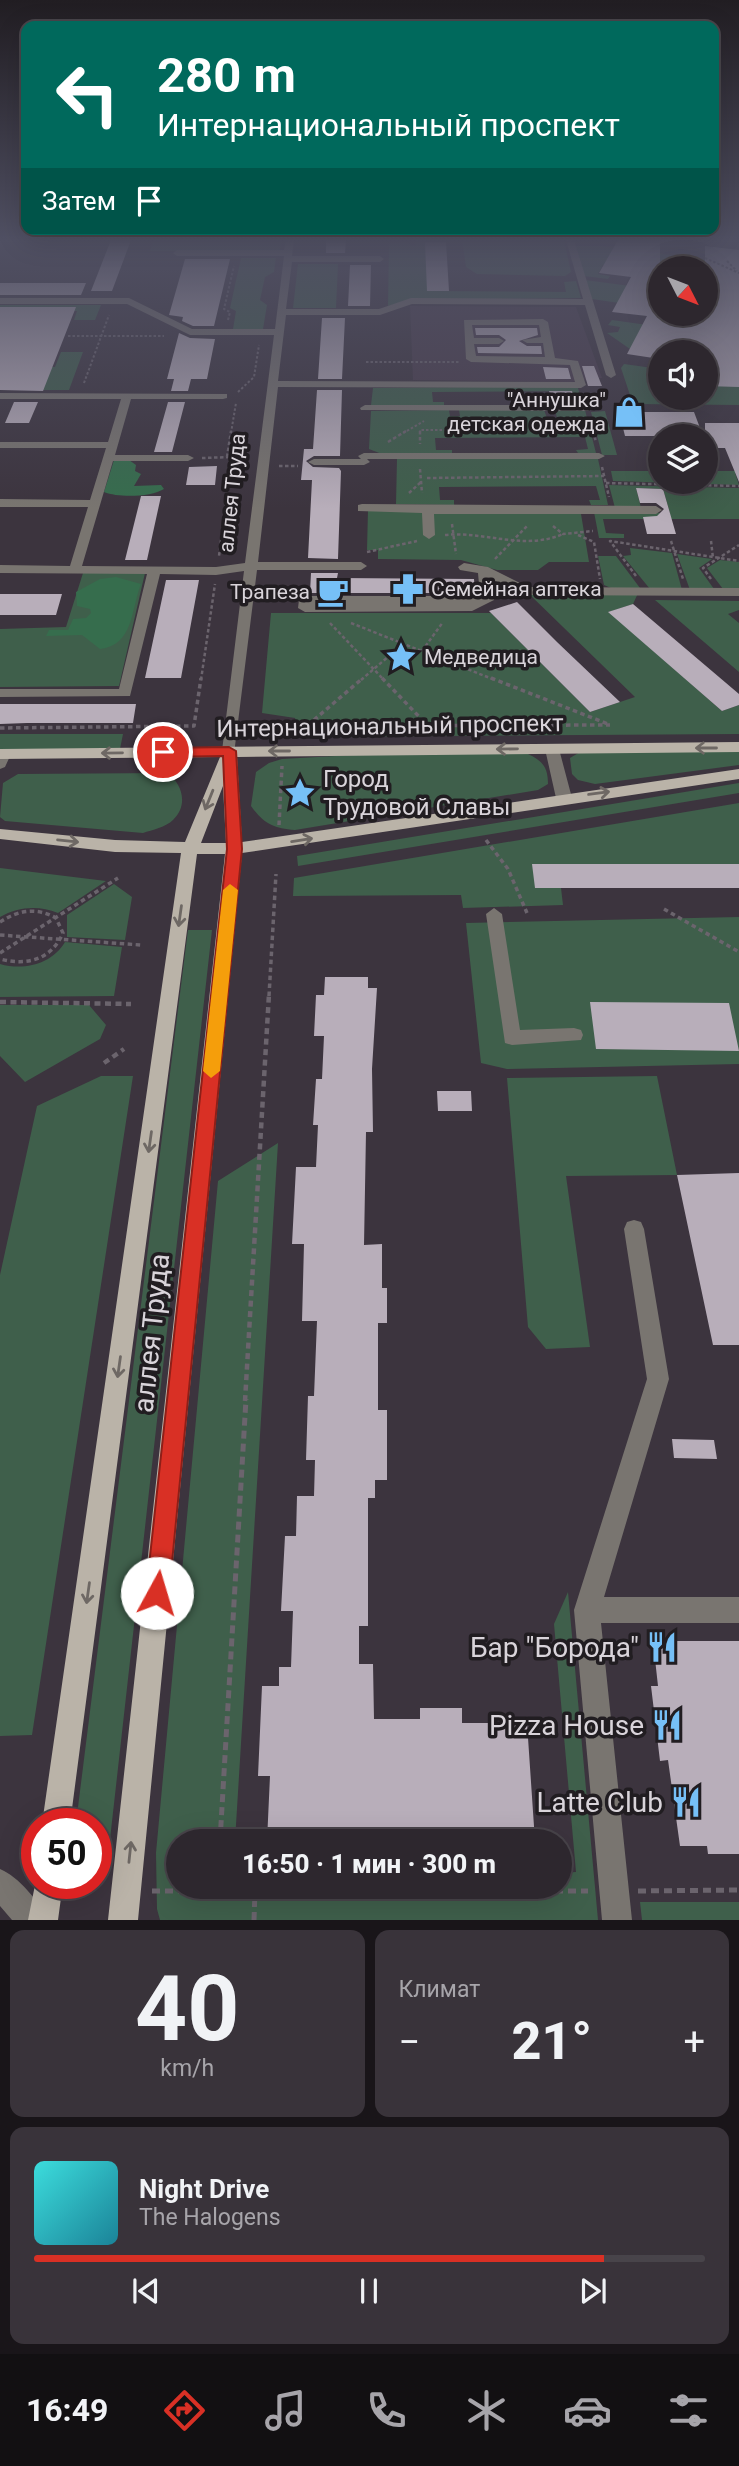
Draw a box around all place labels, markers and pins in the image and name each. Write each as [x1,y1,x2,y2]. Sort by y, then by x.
place label: "Аннушка" детская одежда [447,388,606,436]
shop icon: "Аннушка" детская одежда [612,395,646,429]
pharmacy icon: Семейная аптека [391,572,425,606]
cafe icon: Трапеза [316,575,350,609]
place label: Семейная аптека [431,577,602,601]
place label: Трапеза [230,580,310,604]
place icon: Медведица [384,640,418,674]
place label: Медведица [424,645,538,669]
pin [133,722,193,782]
place label: Город Трудовой Славы [323,765,510,821]
place icon: Город Трудовой Славы [283,776,317,810]
restaurant icon: Бар "Борода" [645,1630,679,1664]
place label: Бар "Борода" [470,1631,639,1664]
restaurant icon: Pizza House [650,1708,684,1742]
place label: Pizza House [489,1709,644,1742]
restaurant icon: Latte Club [669,1785,703,1819]
place label: Latte Club [536,1786,663,1819]

